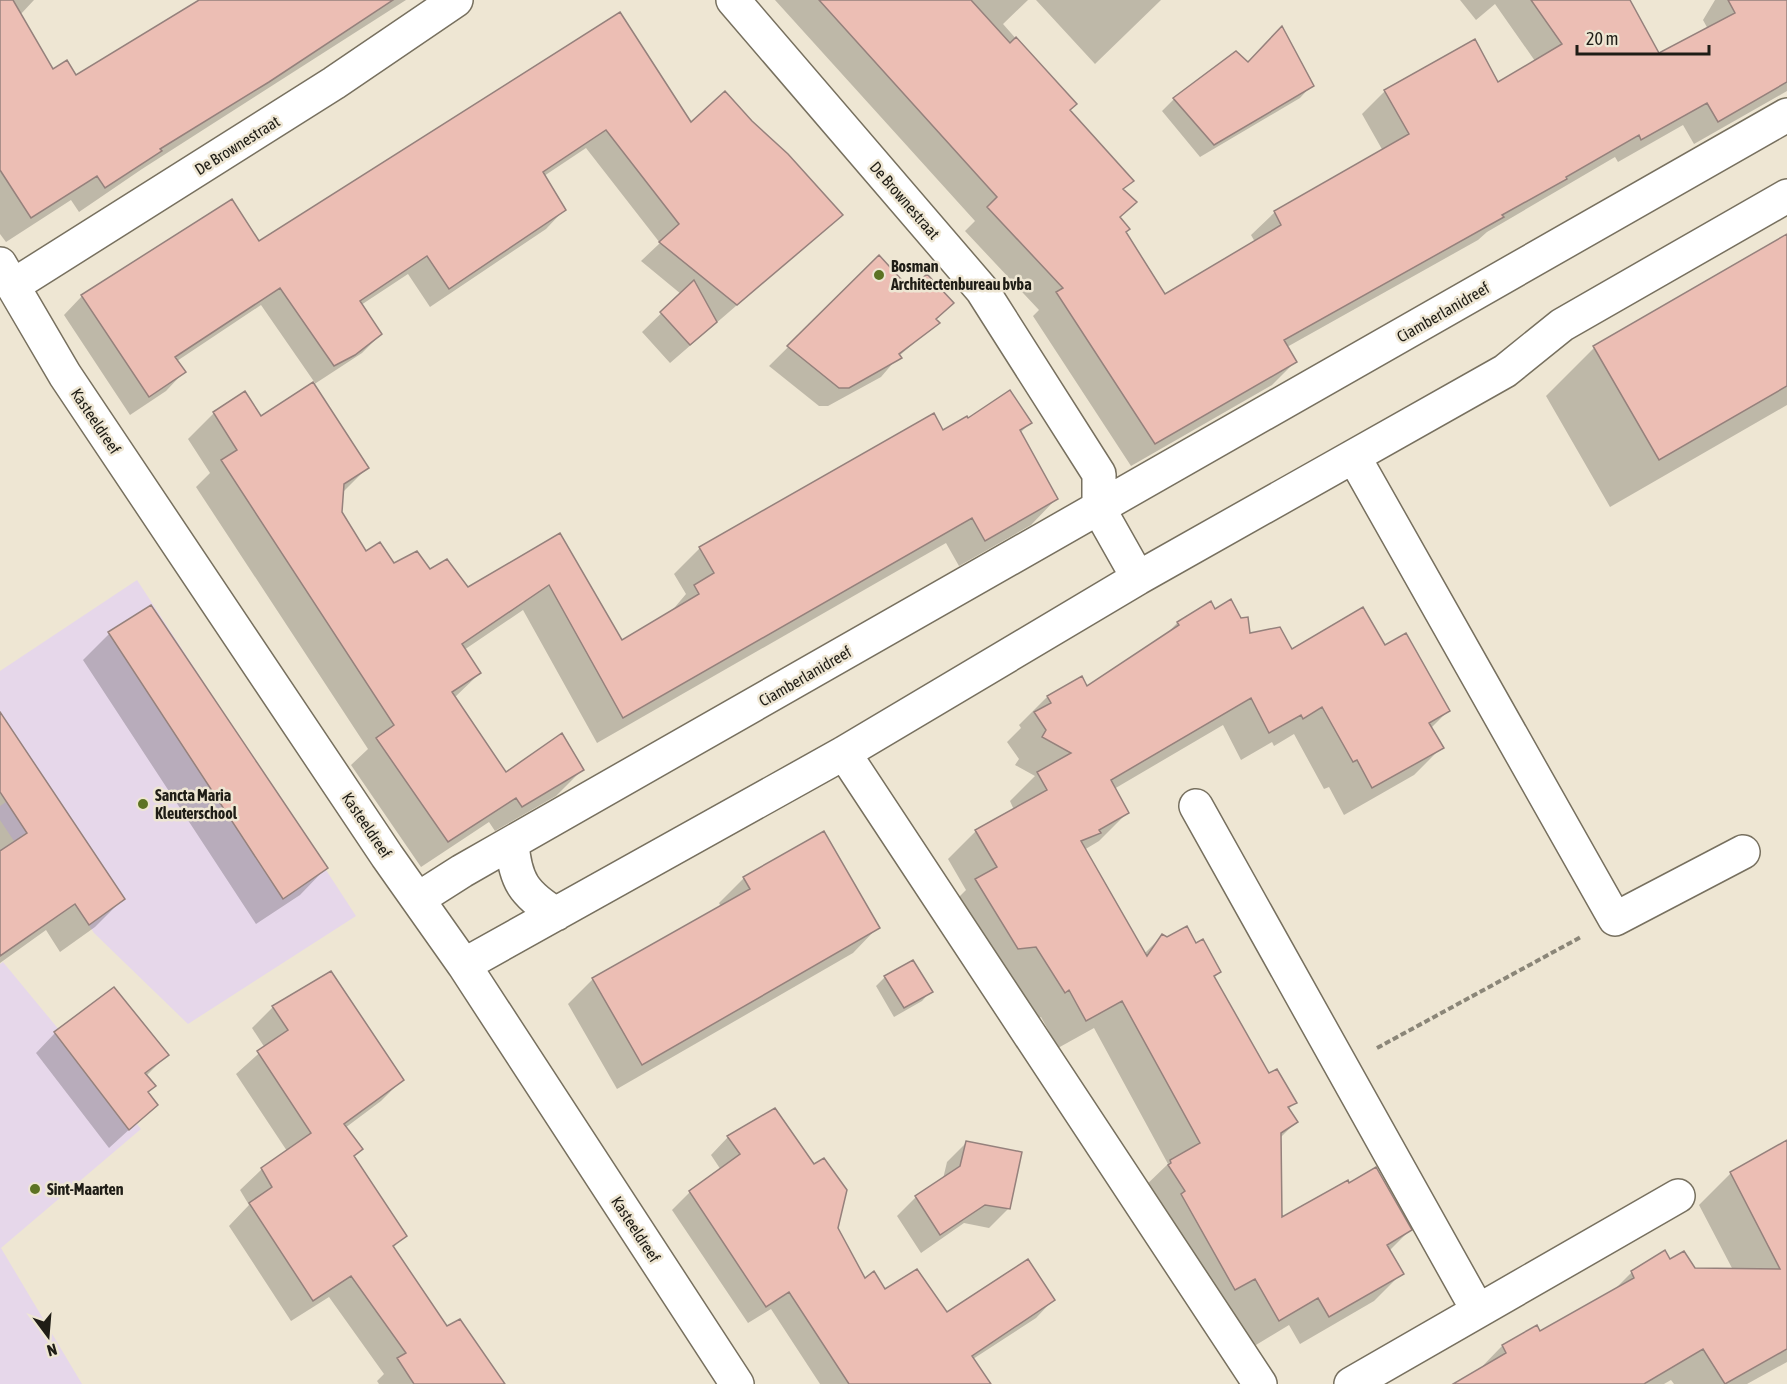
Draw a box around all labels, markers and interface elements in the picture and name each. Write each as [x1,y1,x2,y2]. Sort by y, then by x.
scale bar [1577,18,1709,56]
text: 20 m [1586,28,1618,49]
street label: De Brownestraat [191,112,283,178]
street label: De Brownestraat [866,158,944,243]
place label: Bosman Architectenbureau bvba [890,257,1032,293]
marker: Bosman Architectenbureau bvba [872,268,886,282]
street label: Ciamberlanidreef [1394,278,1493,346]
street label: Kasteeldreef [68,385,125,457]
street label: Ciamberlanidreef [756,642,855,710]
place label: Sancta Maria Kleuterschool [155,786,238,822]
street label: Kasteeldreef [339,789,396,861]
marker: Sancta Maria Kleuterschool [136,797,150,811]
place label: Sint-Maarten [47,1180,124,1198]
marker: Sint-Maarten [28,1182,42,1196]
street label: Kasteeldreef [608,1193,664,1266]
north arrow [18,1306,78,1366]
text: N [45,1340,59,1360]

